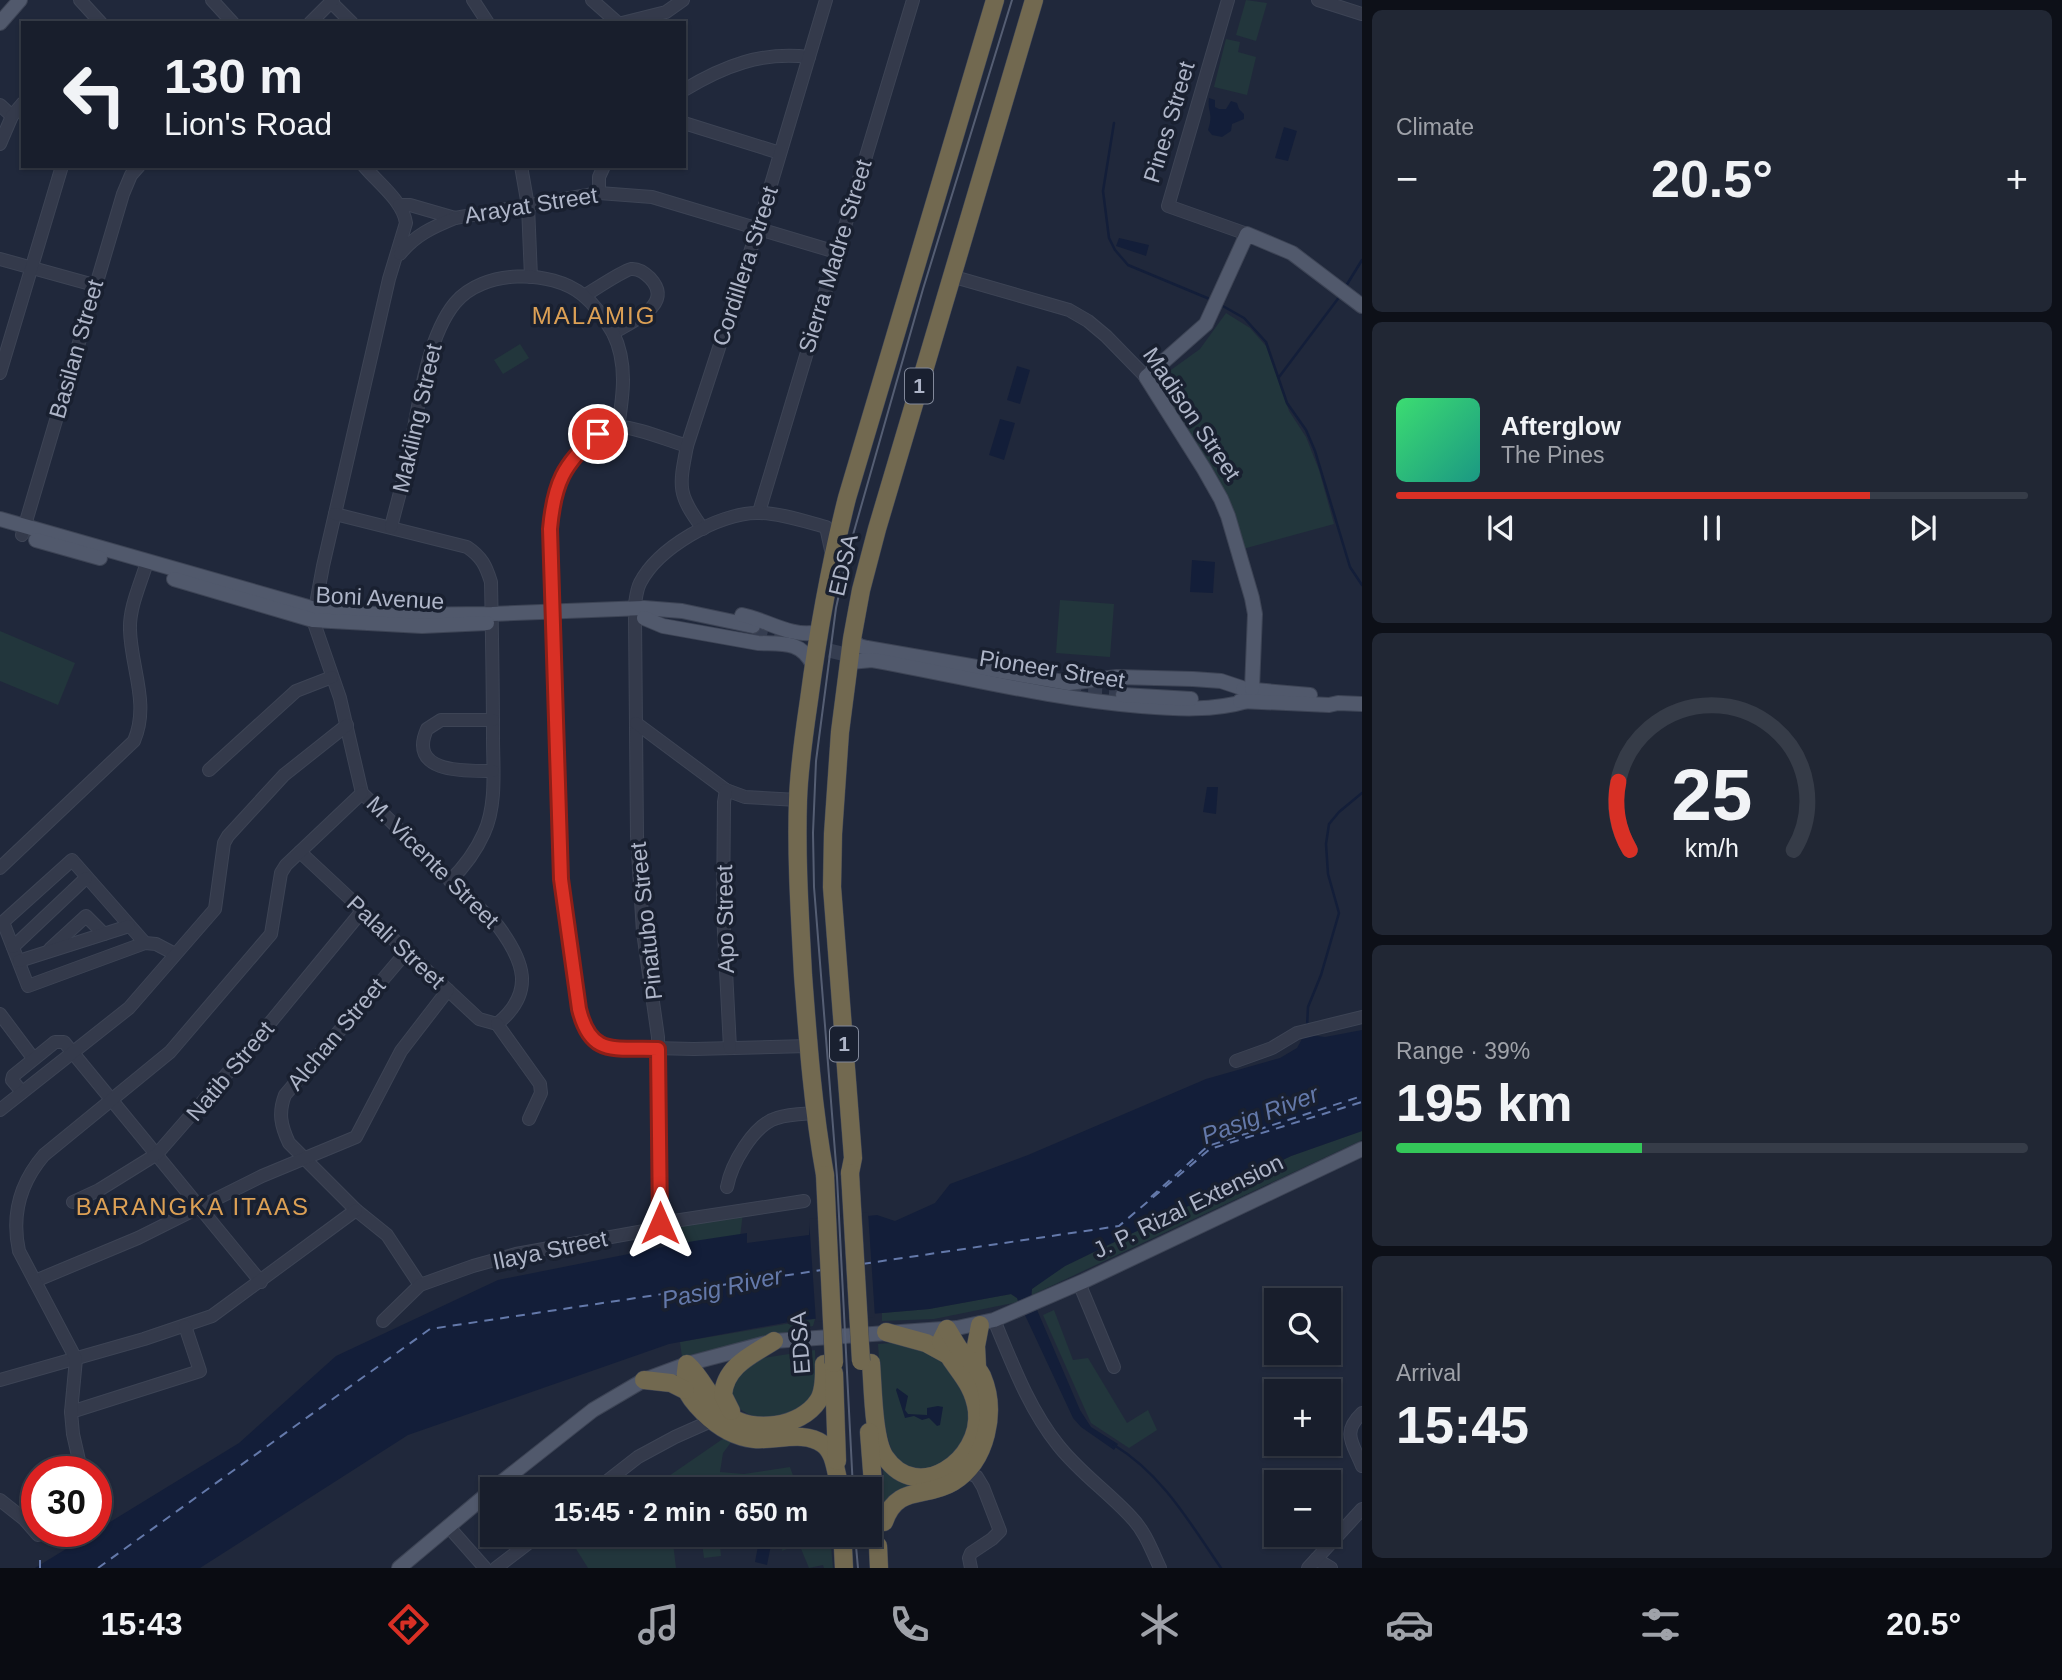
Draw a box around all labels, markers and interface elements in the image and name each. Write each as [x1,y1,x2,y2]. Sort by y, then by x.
icon: left [49,49,140,140]
text: 130 m [164,49,303,103]
street label: Pines Street [1138,58,1200,186]
text: Lion's Road [164,106,332,142]
text: Climate [1396,114,1474,140]
text: 20.5° [1651,150,1773,208]
street label: Sierra Madre Street [793,156,877,356]
text: − [1396,158,1418,200]
text: + [2006,158,2028,200]
street label: Arayat Street [463,182,600,228]
street label: Cordillera Street [707,182,783,349]
street label: Basilan Street [44,276,108,421]
district label: MALAMIG [532,302,656,329]
street label: Makiling Street [387,340,447,495]
street label: Madison Street [1138,343,1246,486]
road number: 1 [905,368,933,404]
pin [568,404,628,464]
text: Afterglow [1501,411,1621,441]
icon: arrive [579,415,617,453]
text: The Pines [1501,442,1605,468]
icon: previous [1482,509,1520,547]
icon: pause [1693,509,1731,547]
icon: next [1904,509,1942,547]
street label: EDSA [823,531,863,598]
street label: Boni Avenue [315,582,445,614]
street label: Pioneer Street [977,645,1127,693]
text: 25 [1672,754,1752,835]
street label: M. Vicente Street [362,791,505,934]
text: km/h [1685,834,1739,862]
street label: Pinatubo Street [625,840,667,1001]
street label: Apo Street [711,864,739,974]
street label: Palali Street [342,890,451,994]
street label: Alchan Street [282,972,391,1095]
street label: Natib Street [181,1016,279,1126]
road number: 1 [830,1026,858,1062]
text: Range · 39% [1396,1038,1530,1064]
text: 195 km [1396,1074,1572,1132]
water label: Pasig River [1198,1080,1323,1149]
street label: J. P. Rizal Extension [1089,1149,1287,1263]
position arrow [623,1186,697,1260]
district label: BARANGKA ITAAS [76,1193,310,1220]
street label: Ilaya Street [490,1225,610,1275]
water label: Pasig River [659,1261,786,1313]
map controls [1264,1288,1341,1547]
button: search [1264,1288,1341,1365]
street label: EDSA [785,1310,815,1375]
text: Arrival [1396,1360,1461,1386]
button: + [1264,1379,1341,1456]
text: 15:45 [1396,1396,1529,1454]
speed limit sign: 30 [21,1456,112,1547]
button: − [1264,1470,1341,1547]
text: 15:45 · 2 min · 650 m [554,1497,808,1527]
icon: directions [384,1600,433,1649]
icon: music [634,1600,683,1649]
icon: phone [885,1600,934,1649]
icon: climate [1135,1600,1184,1649]
icon: car [1385,1600,1434,1649]
icon: filters [1636,1600,1685,1649]
text: 15:43 [101,1606,183,1642]
text: 20.5° [1886,1606,1961,1642]

